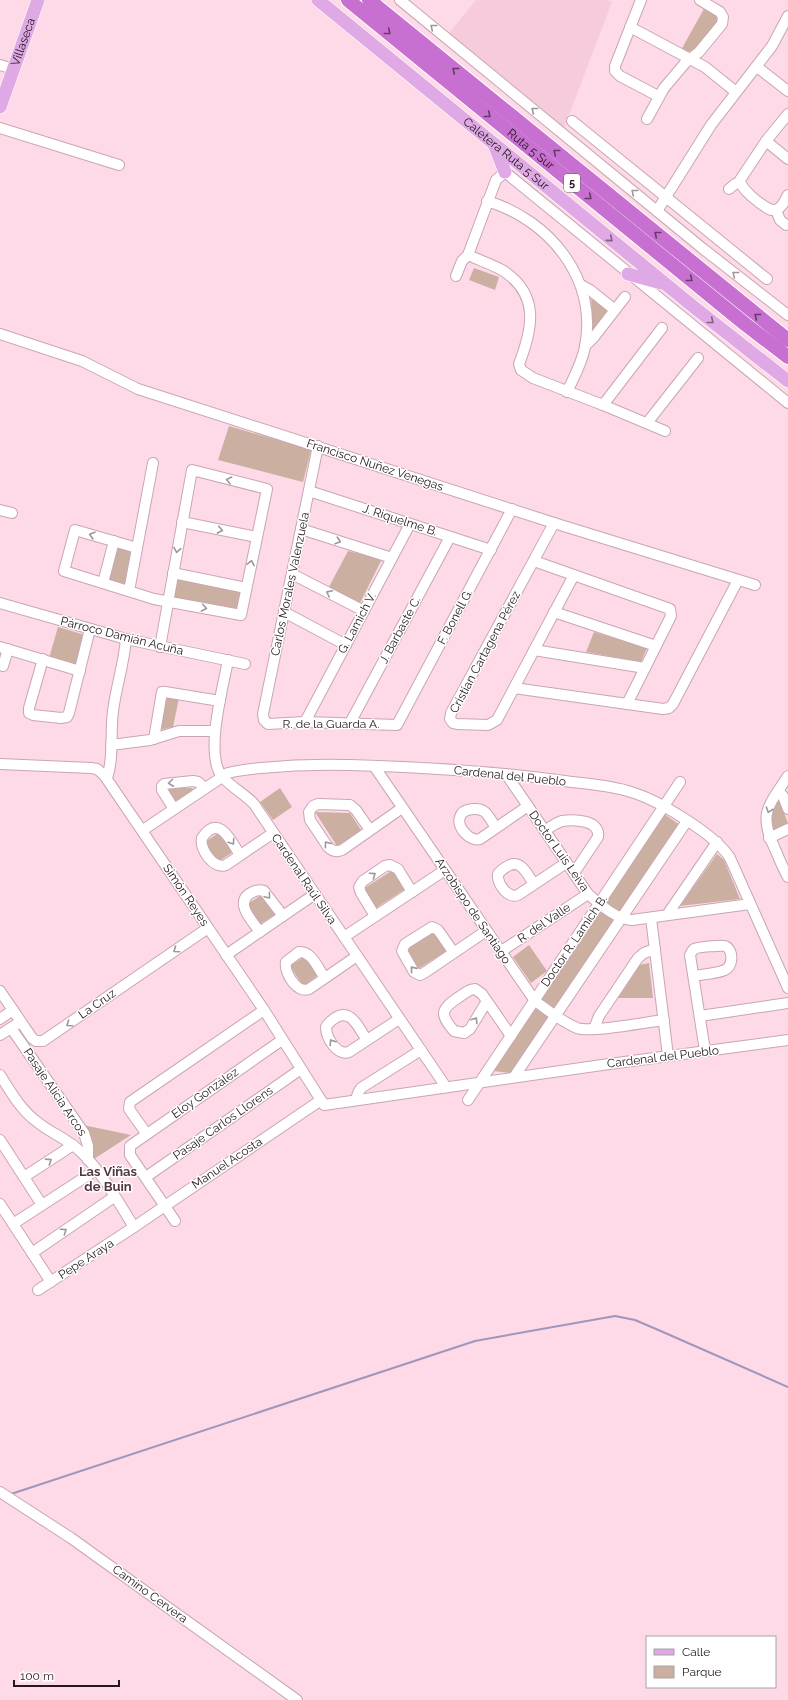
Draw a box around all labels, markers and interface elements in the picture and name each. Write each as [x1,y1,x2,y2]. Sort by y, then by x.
street label: Villaseca [8,16,38,68]
one-way arrow [431,25,438,32]
one-way arrow [383,28,390,35]
one-way arrow [452,68,459,75]
one-way arrow [531,107,538,114]
one-way arrow [484,110,491,117]
street label: Caletera Ruta 5 Sur [460,115,552,193]
street label: Ruta 5 Sur [504,126,558,173]
one-way arrow [553,150,560,157]
road number: 5 [564,174,580,192]
one-way arrow [632,190,639,197]
one-way arrow [584,192,592,199]
one-way arrow [654,232,661,239]
one-way arrow [605,234,613,241]
one-way arrow [733,272,740,279]
one-way arrow [685,274,692,281]
one-way arrow [755,314,762,321]
one-way arrow [706,316,714,323]
street label: Francisco Nuñez Venegas [305,436,445,494]
one-way arrow [226,476,233,485]
street label: J. Riquelme B. [361,501,439,539]
street label: Carlos Morales Valenzuela [268,511,312,657]
one-way arrow [216,525,223,534]
one-way arrow [89,531,96,540]
one-way arrow [335,536,342,545]
one-way arrow [173,547,182,553]
one-way arrow [247,560,255,567]
street label: F. Bonell G. [435,587,475,647]
street label: Cristian Cartagena Pérez [447,589,523,715]
street label: G. Lamich V. [335,590,379,656]
one-way arrow [326,591,333,598]
street label: J. Barbaste C. [376,594,424,666]
one-way arrow [201,604,207,612]
street label: Párroco Damián Acuña [59,614,185,658]
street label: R. de la Guarda A. [283,717,379,731]
street label: Cardenal del Pueblo [453,763,567,789]
one-way arrow [168,778,174,787]
one-way arrow [765,806,773,813]
street label: Doctor Luis Leiva [526,808,592,894]
street label: Cardenal Raúl Silva [269,831,339,927]
one-way arrow [227,838,235,845]
one-way arrow [325,841,332,848]
street label: Arzobispo de Santiago [432,855,514,967]
street label: Simón Reyes [160,861,212,929]
one-way arrow [369,872,376,879]
one-way arrow [263,891,270,899]
street label: Doctor R. Lamich B. [538,892,610,990]
street label: R. del Valle [515,900,573,946]
one-way arrow [173,945,180,953]
one-way arrow [410,966,417,973]
street label: La Cruz [76,986,118,1022]
one-way arrow [470,1017,478,1024]
one-way arrow [66,1019,73,1027]
one-way arrow [329,1039,337,1046]
street label: Cardenal del Pueblo [606,1043,720,1071]
street label: Pasaje Alicia Arcos [20,1046,90,1139]
street label: Eloy González [169,1065,241,1121]
street label: Pasaje Carlos Llorens [170,1083,276,1163]
street label: Manuel Acosta [189,1134,265,1192]
one-way arrow [44,1159,51,1166]
district label: Las Viñas de Buin [79,1164,138,1194]
one-way arrow [60,1228,67,1236]
street label: Pepe Araya [56,1236,116,1282]
street label: Camino Cervera [110,1562,190,1626]
legend [646,1636,776,1688]
text: Calle [682,1645,710,1659]
scale bar [14,1662,119,1688]
text: Parque [682,1665,722,1679]
text: 100 m [20,1669,54,1683]

